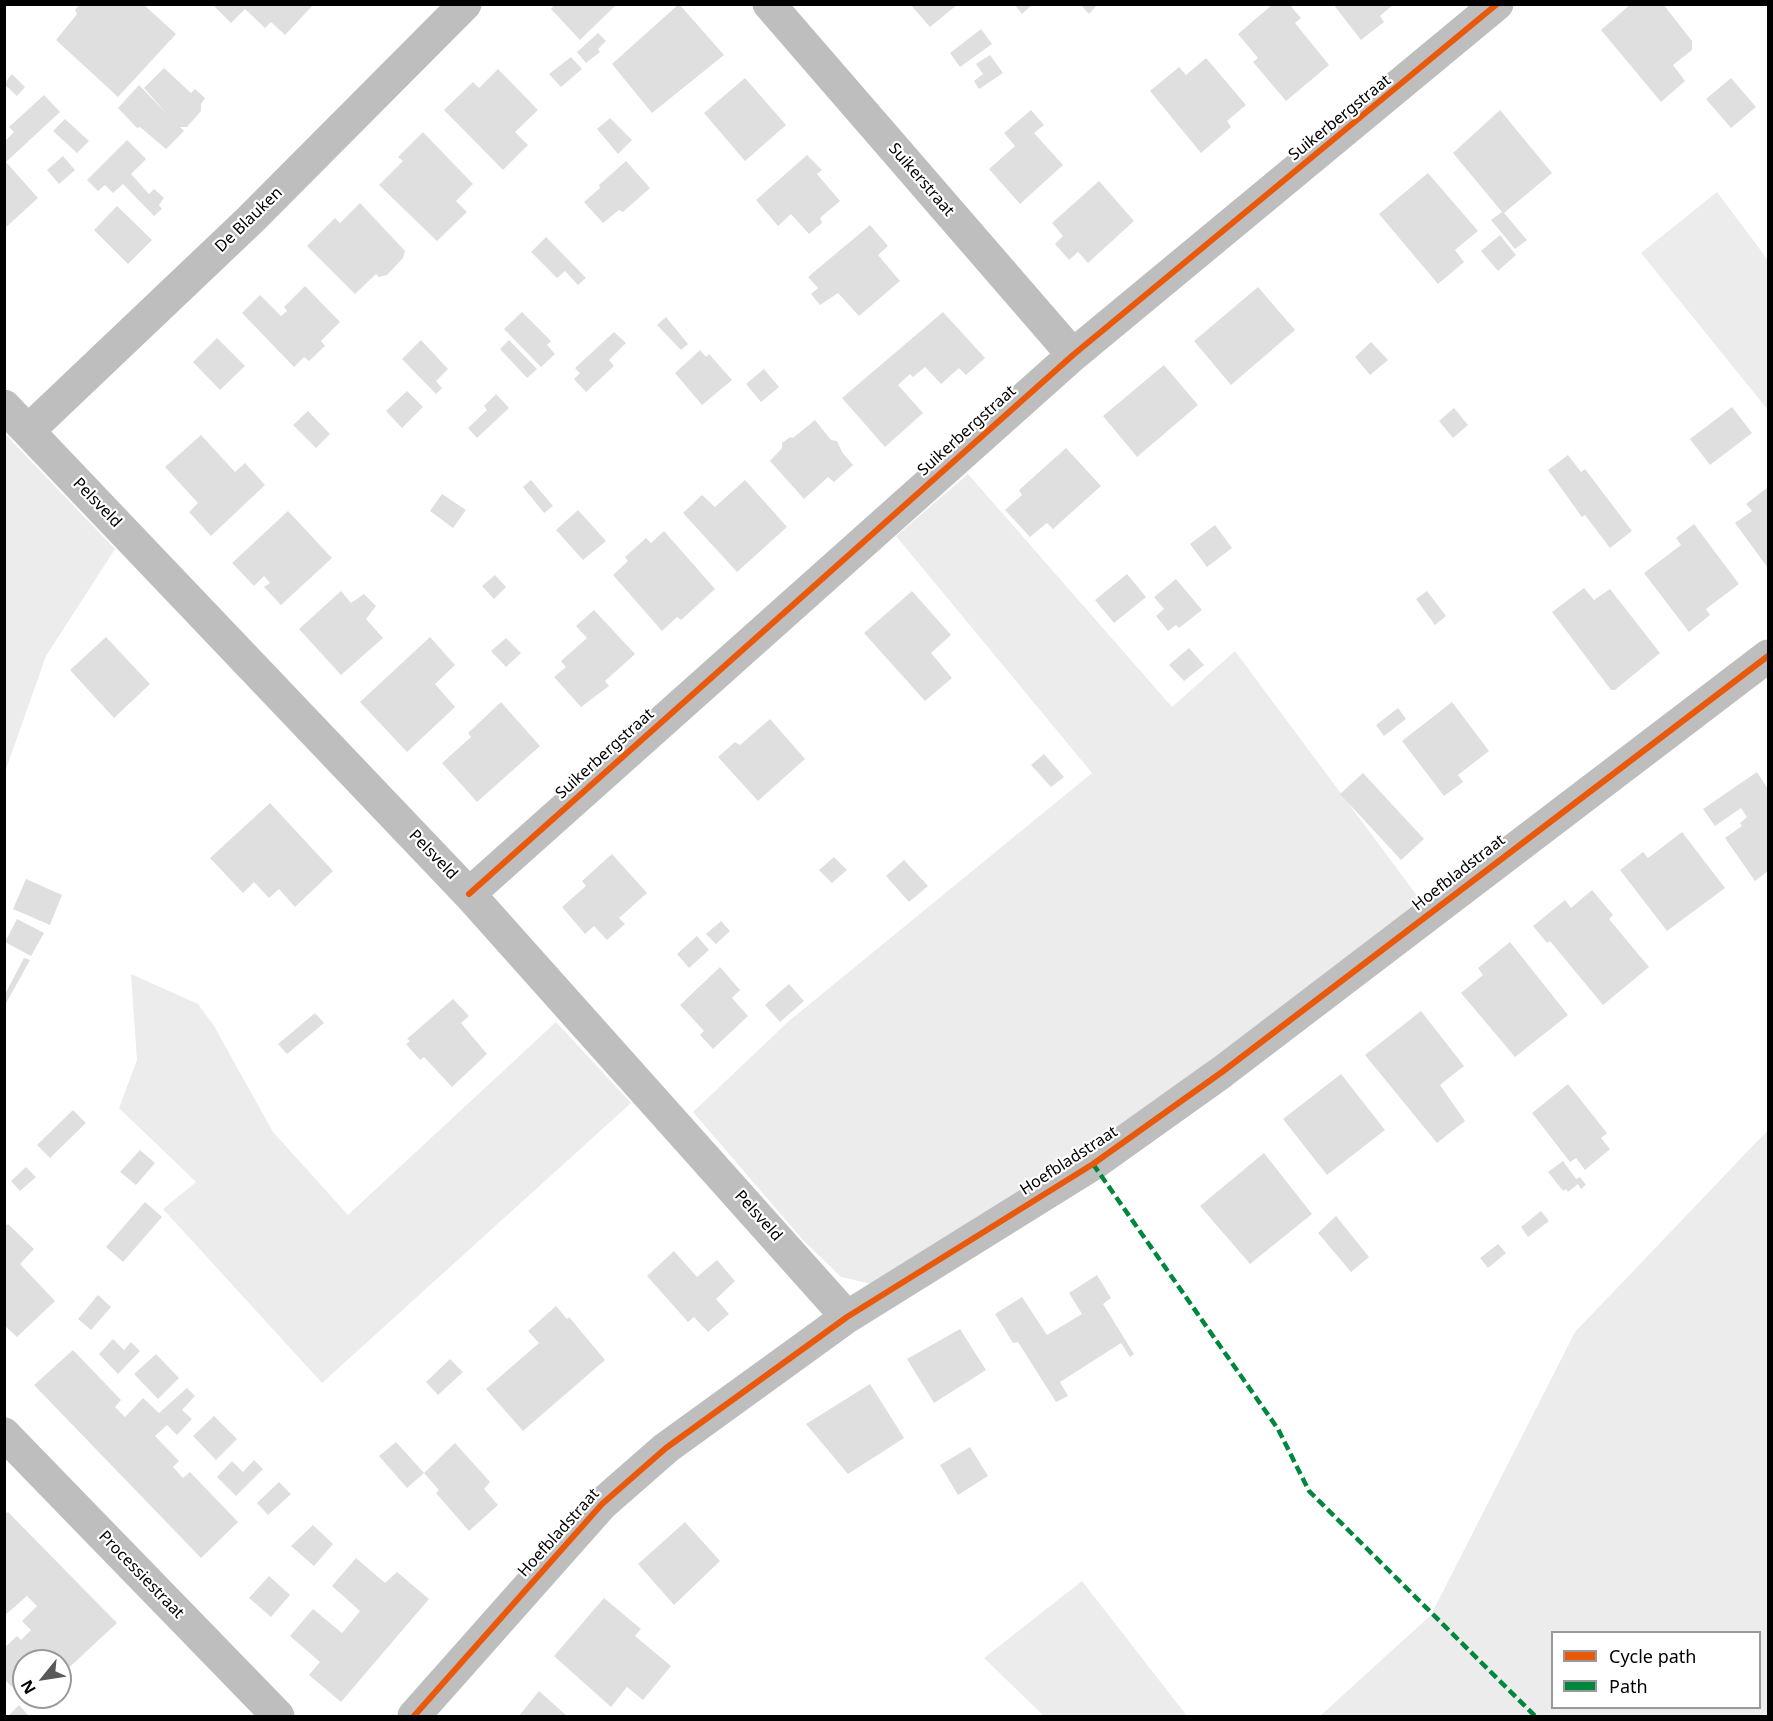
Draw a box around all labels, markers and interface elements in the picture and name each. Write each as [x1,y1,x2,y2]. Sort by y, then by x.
street label: Suikerbergstraat [1285,71,1395,165]
street label: Suikerstraat [884,140,958,220]
street label: De Blauken [212,183,286,257]
street label: Suikerbergstraat [914,382,1020,480]
street label: Pelsveld [69,474,125,532]
street label: Suikerbergstraat [552,705,658,803]
street label: Pelsveld [405,826,461,884]
street label: Hoefbladstraat [1409,831,1509,915]
street label: Hoefbladstraat [1017,1122,1121,1200]
street label: Pelsveld [730,1187,786,1245]
street label: Hoefbladstraat [514,1485,604,1581]
street label: Processiestraat [94,1527,188,1623]
legend [1551,1631,1761,1709]
text: Cycle path [1609,1644,1696,1668]
north arrow [12,1649,72,1709]
text: Path [1609,1674,1648,1698]
text: N [15,1676,41,1698]

